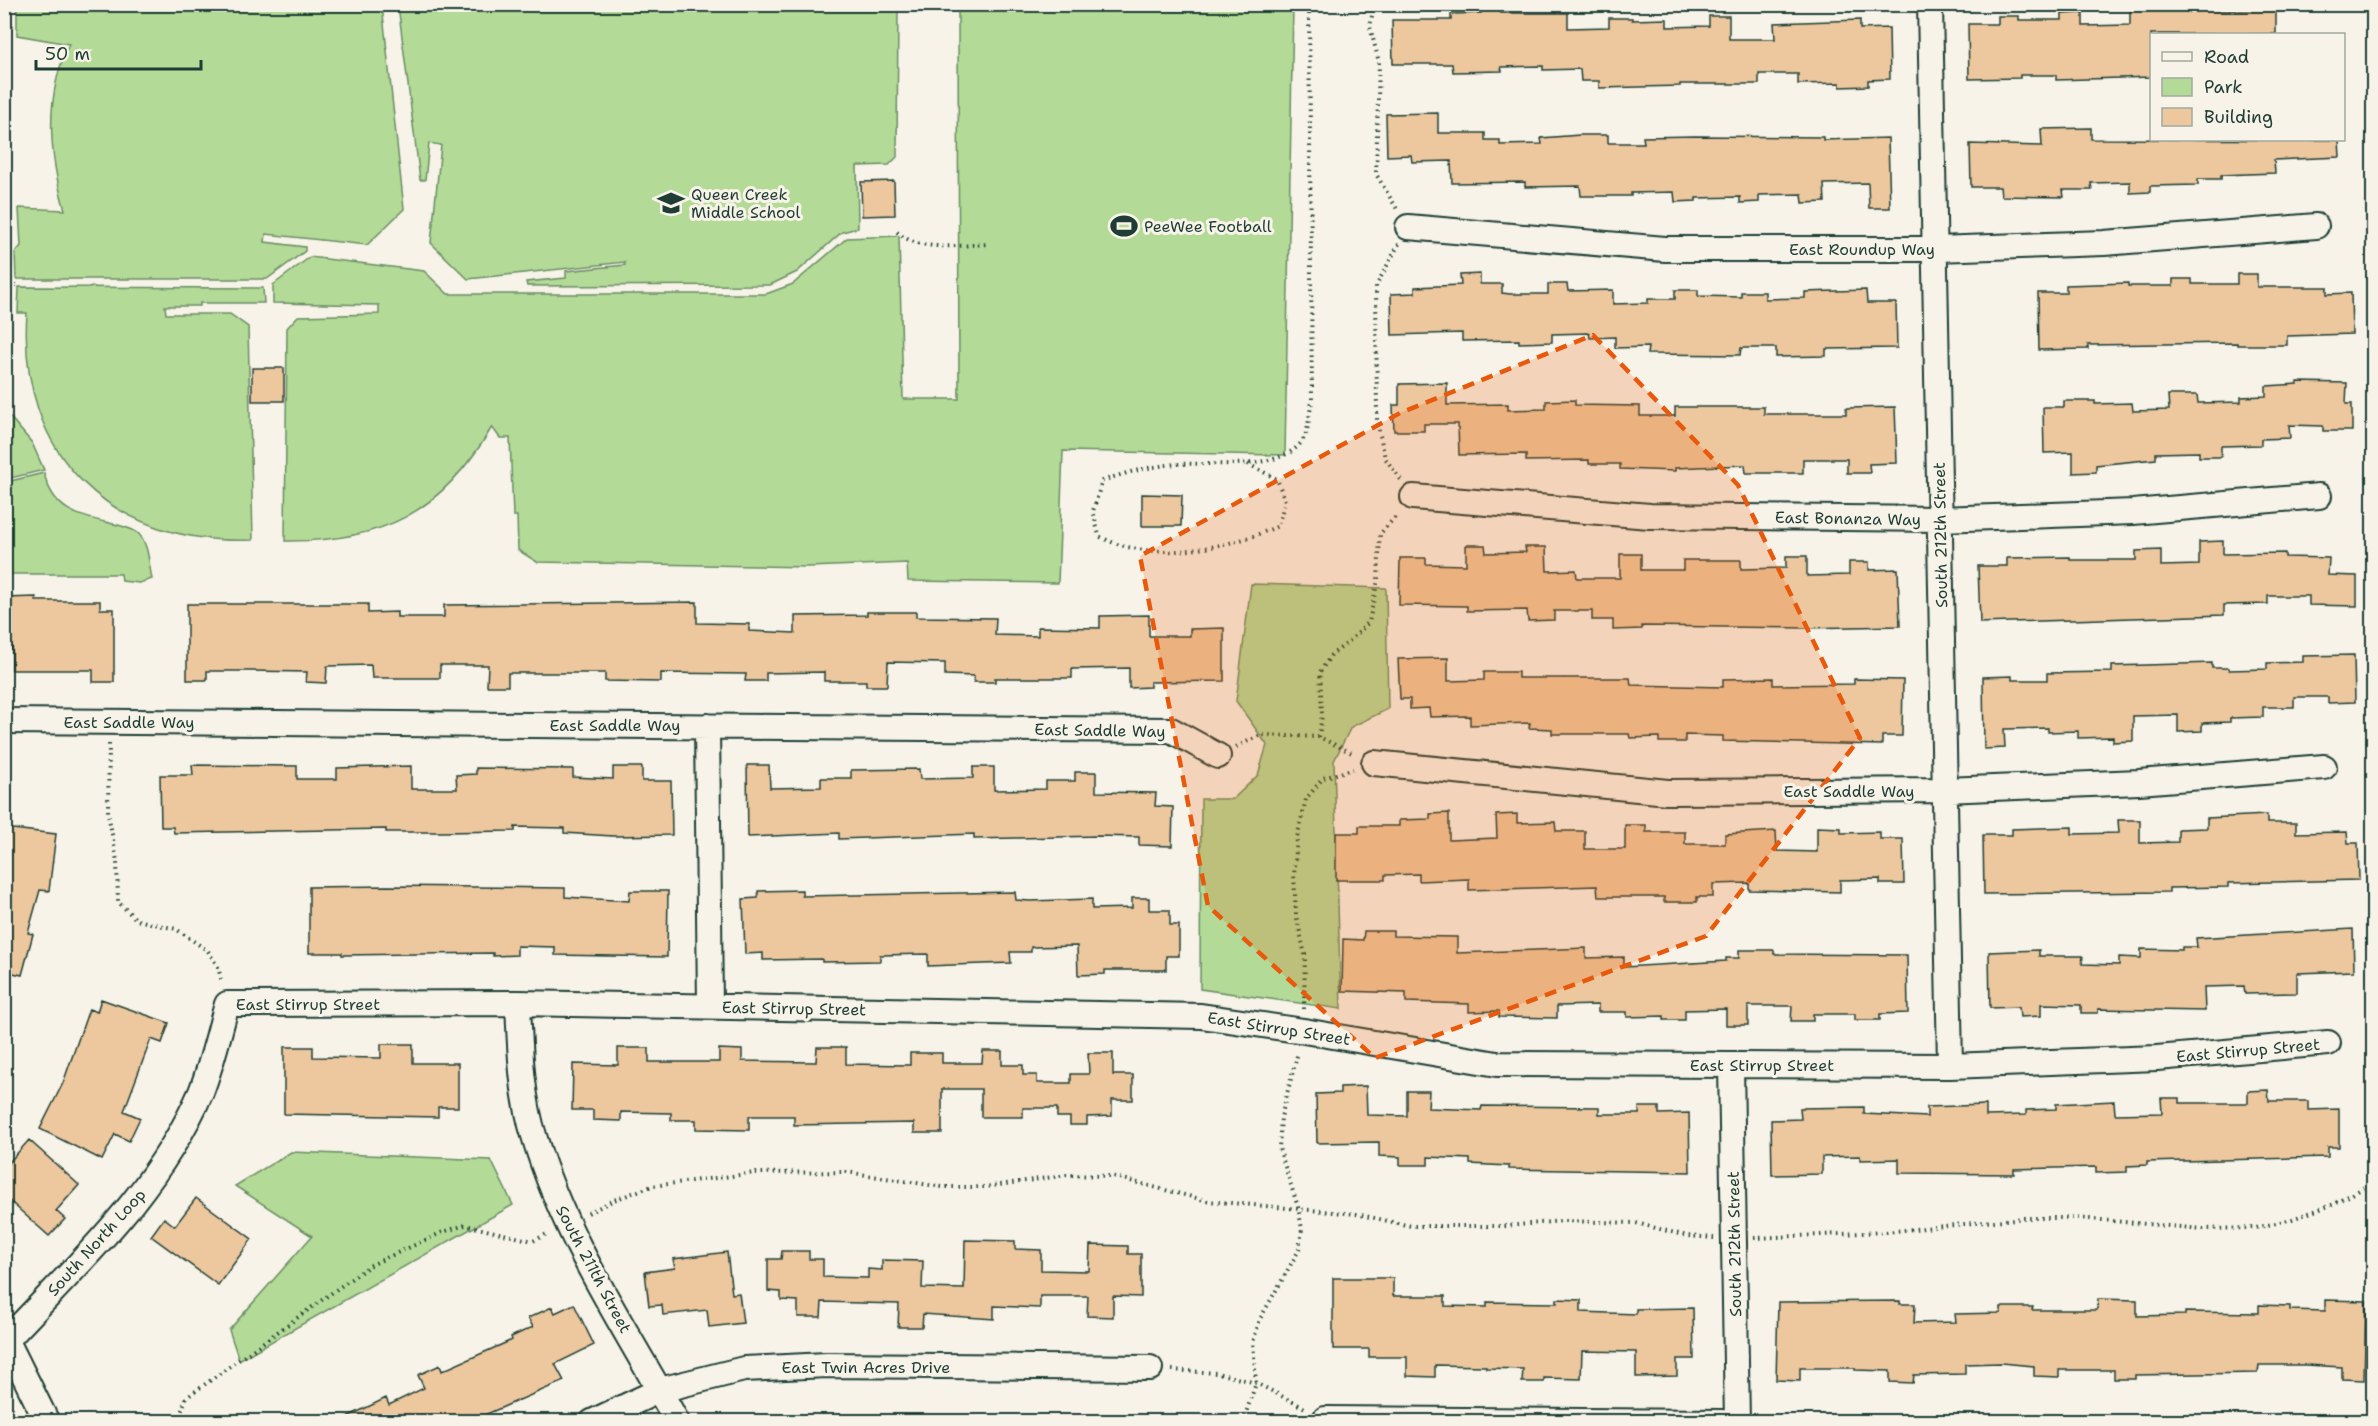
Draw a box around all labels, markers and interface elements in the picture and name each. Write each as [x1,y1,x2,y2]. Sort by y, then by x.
scale bar [36,33,201,71]
legend [2150,33,2345,141]
text: 50 m [45,42,90,66]
text: Road [2204,45,2249,69]
text: Park [2204,75,2243,99]
text: Building [2204,105,2273,129]
place label: Queen Creek Middle School [691,184,801,223]
school or university icon: Queen Creek Middle School [656,188,686,218]
sports icon: PeeWee Football [1109,211,1139,241]
place label: PeeWee Football [1144,216,1272,237]
street label: East Roundup Way [1789,239,1935,260]
street label: South 212th Street [1929,462,1952,608]
street label: East Bonanza Way [1775,507,1921,530]
street label: East Saddle Way [63,712,195,733]
street label: East Saddle Way [549,715,681,736]
street label: East Saddle Way [1034,719,1166,742]
street label: East Saddle Way [1783,781,1915,802]
street label: East Stirrup Street [236,994,380,1015]
street label: East Stirrup Street [722,997,866,1020]
street label: East Stirrup Street [1206,1007,1352,1050]
street label: East Stirrup Street [2175,1034,2321,1067]
street label: East Stirrup Street [1690,1055,1834,1076]
street label: South 212th Street [1723,1171,1746,1317]
street label: South North Loop [43,1184,150,1300]
street label: South 211th Street [551,1202,636,1337]
street label: East Twin Acres Drive [782,1357,950,1378]

